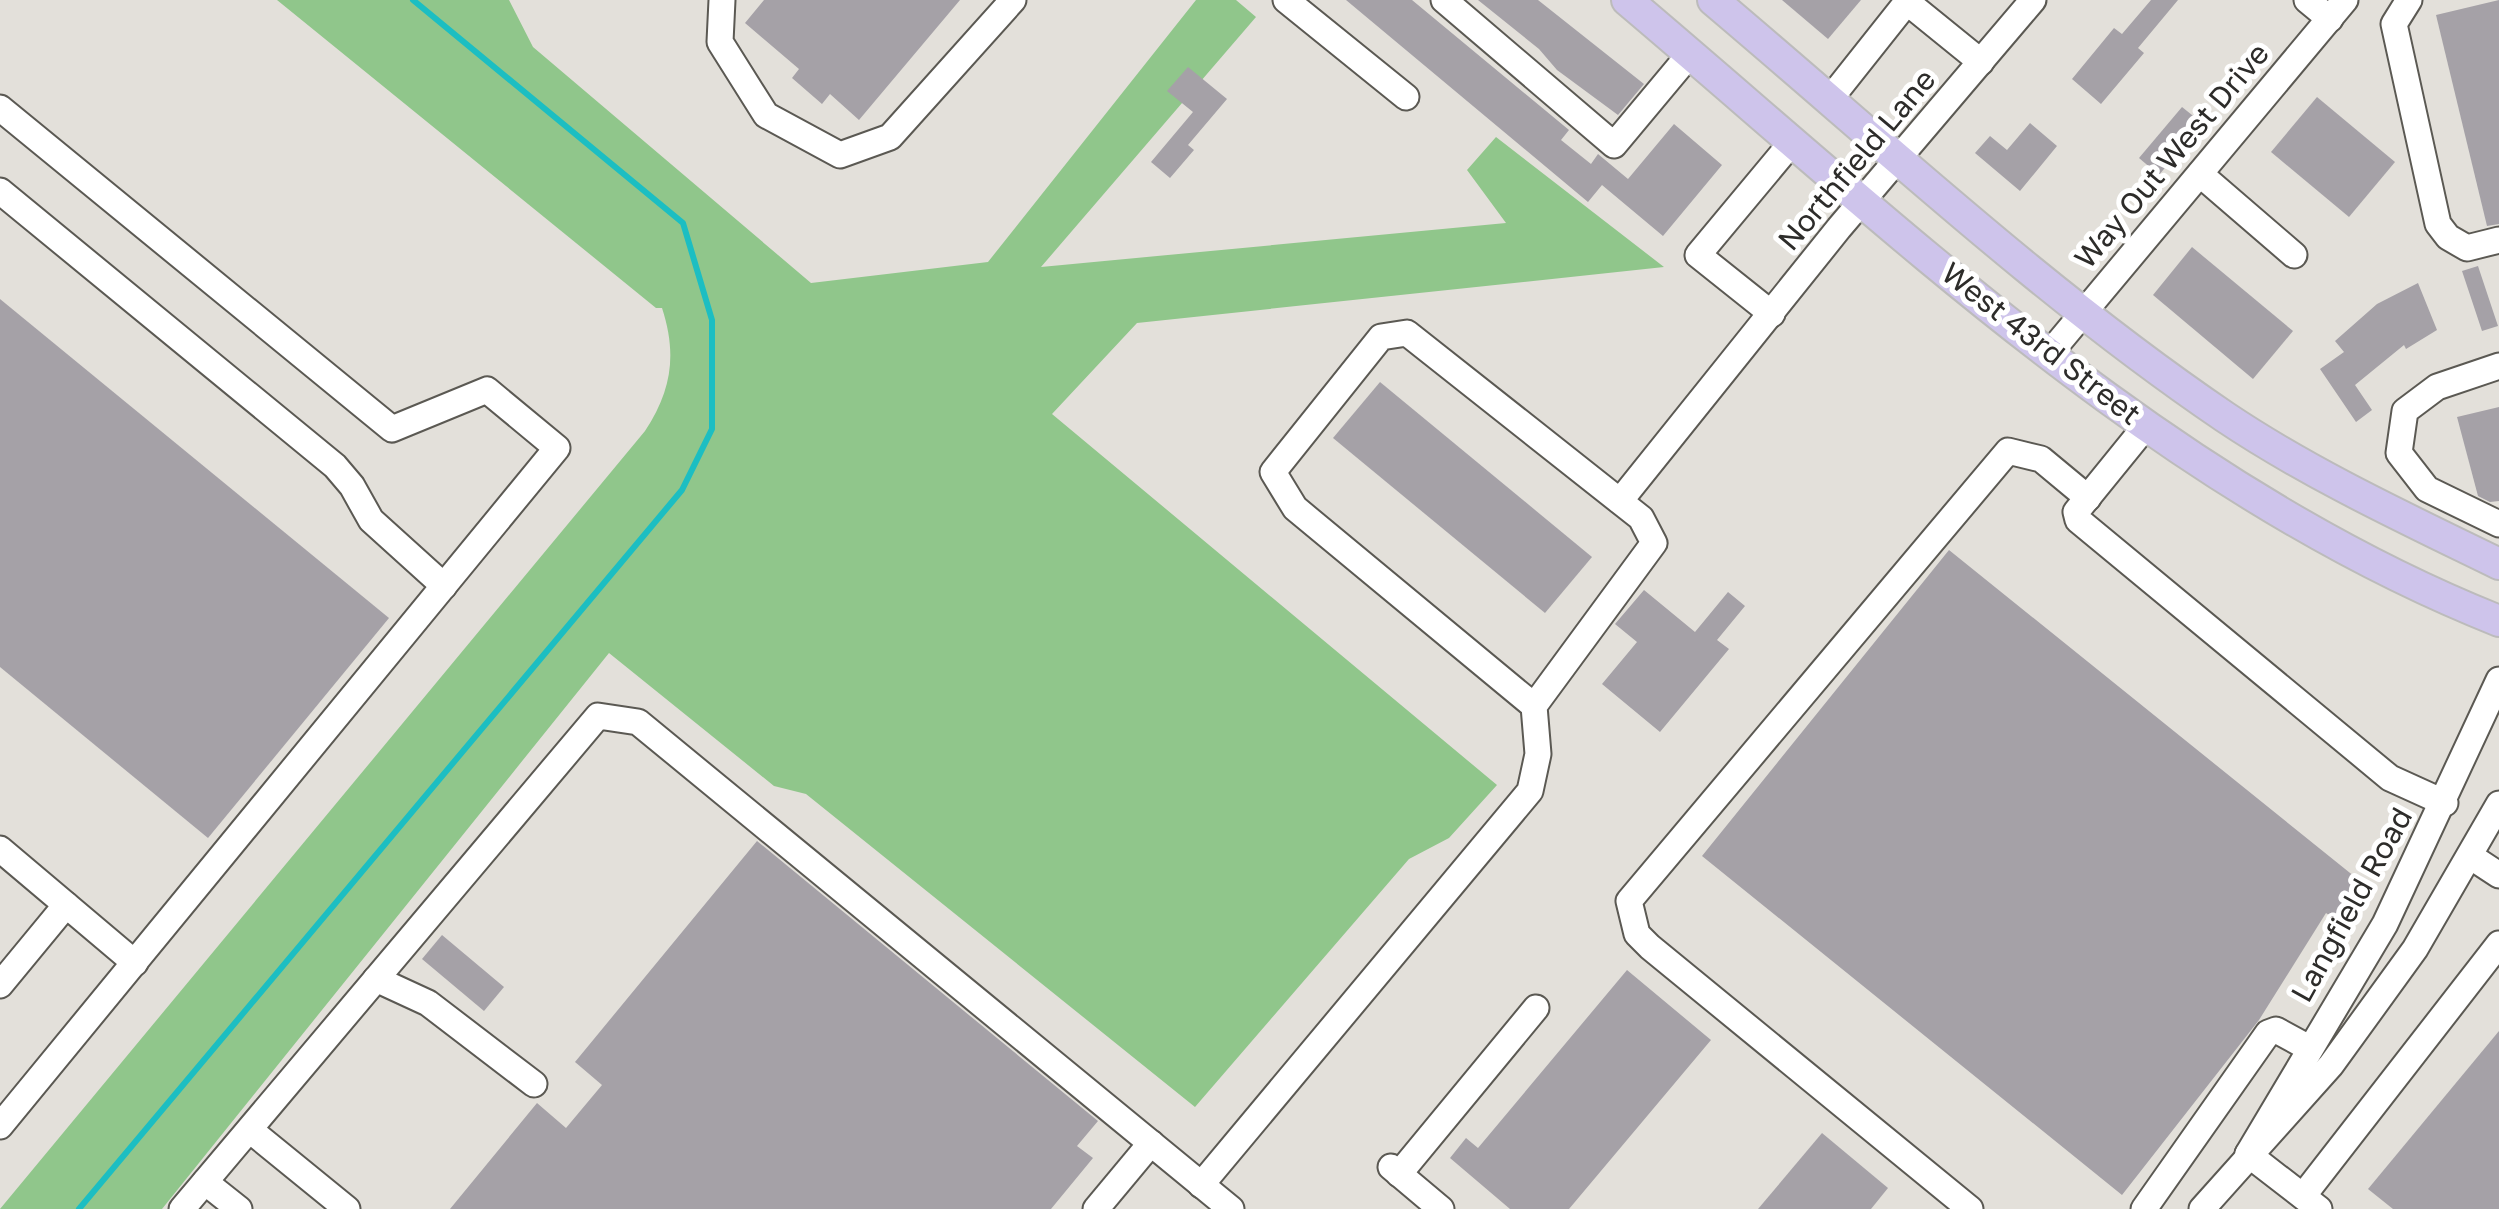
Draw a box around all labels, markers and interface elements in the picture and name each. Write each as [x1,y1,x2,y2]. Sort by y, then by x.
street label: Way Out West Drive [2067,35,2276,275]
street label: Northfield Lane [1770,61,1942,257]
street label: West 43rd Street [1935,254,2148,432]
street label: Langfield Road [2283,801,2419,1008]

